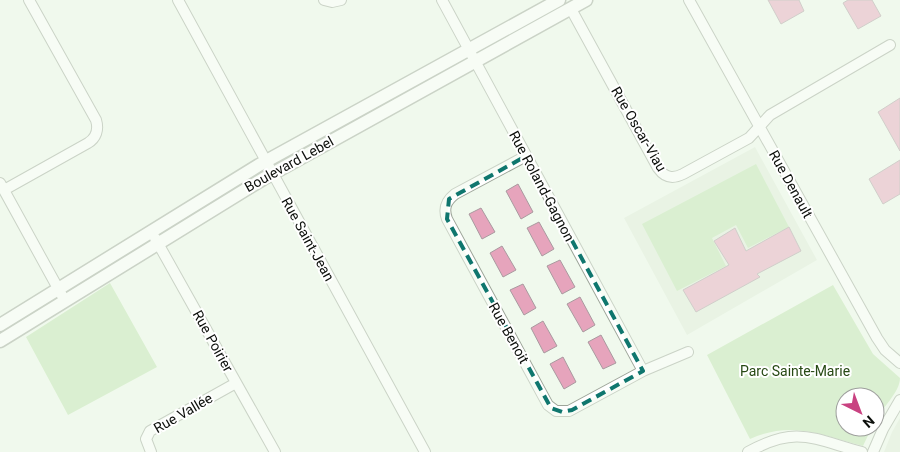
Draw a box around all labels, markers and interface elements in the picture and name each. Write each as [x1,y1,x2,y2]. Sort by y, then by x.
street label: Rue Oscar-Viau [608,84,670,174]
street label: Rue Roland-Gagnon [506,128,578,244]
street label: Boulevard Lebel [242,133,336,195]
street label: Rue Denault [766,147,816,221]
street label: Rue Saint-Jean [278,194,338,284]
street label: Rue Benoit [486,300,532,367]
street label: Rue Poirier [190,308,237,375]
park label: Parc Sainte-Marie [740,363,850,379]
north arrow [835,387,885,437]
street label: Rue Vallée [151,390,215,436]
text: N [860,412,878,431]

